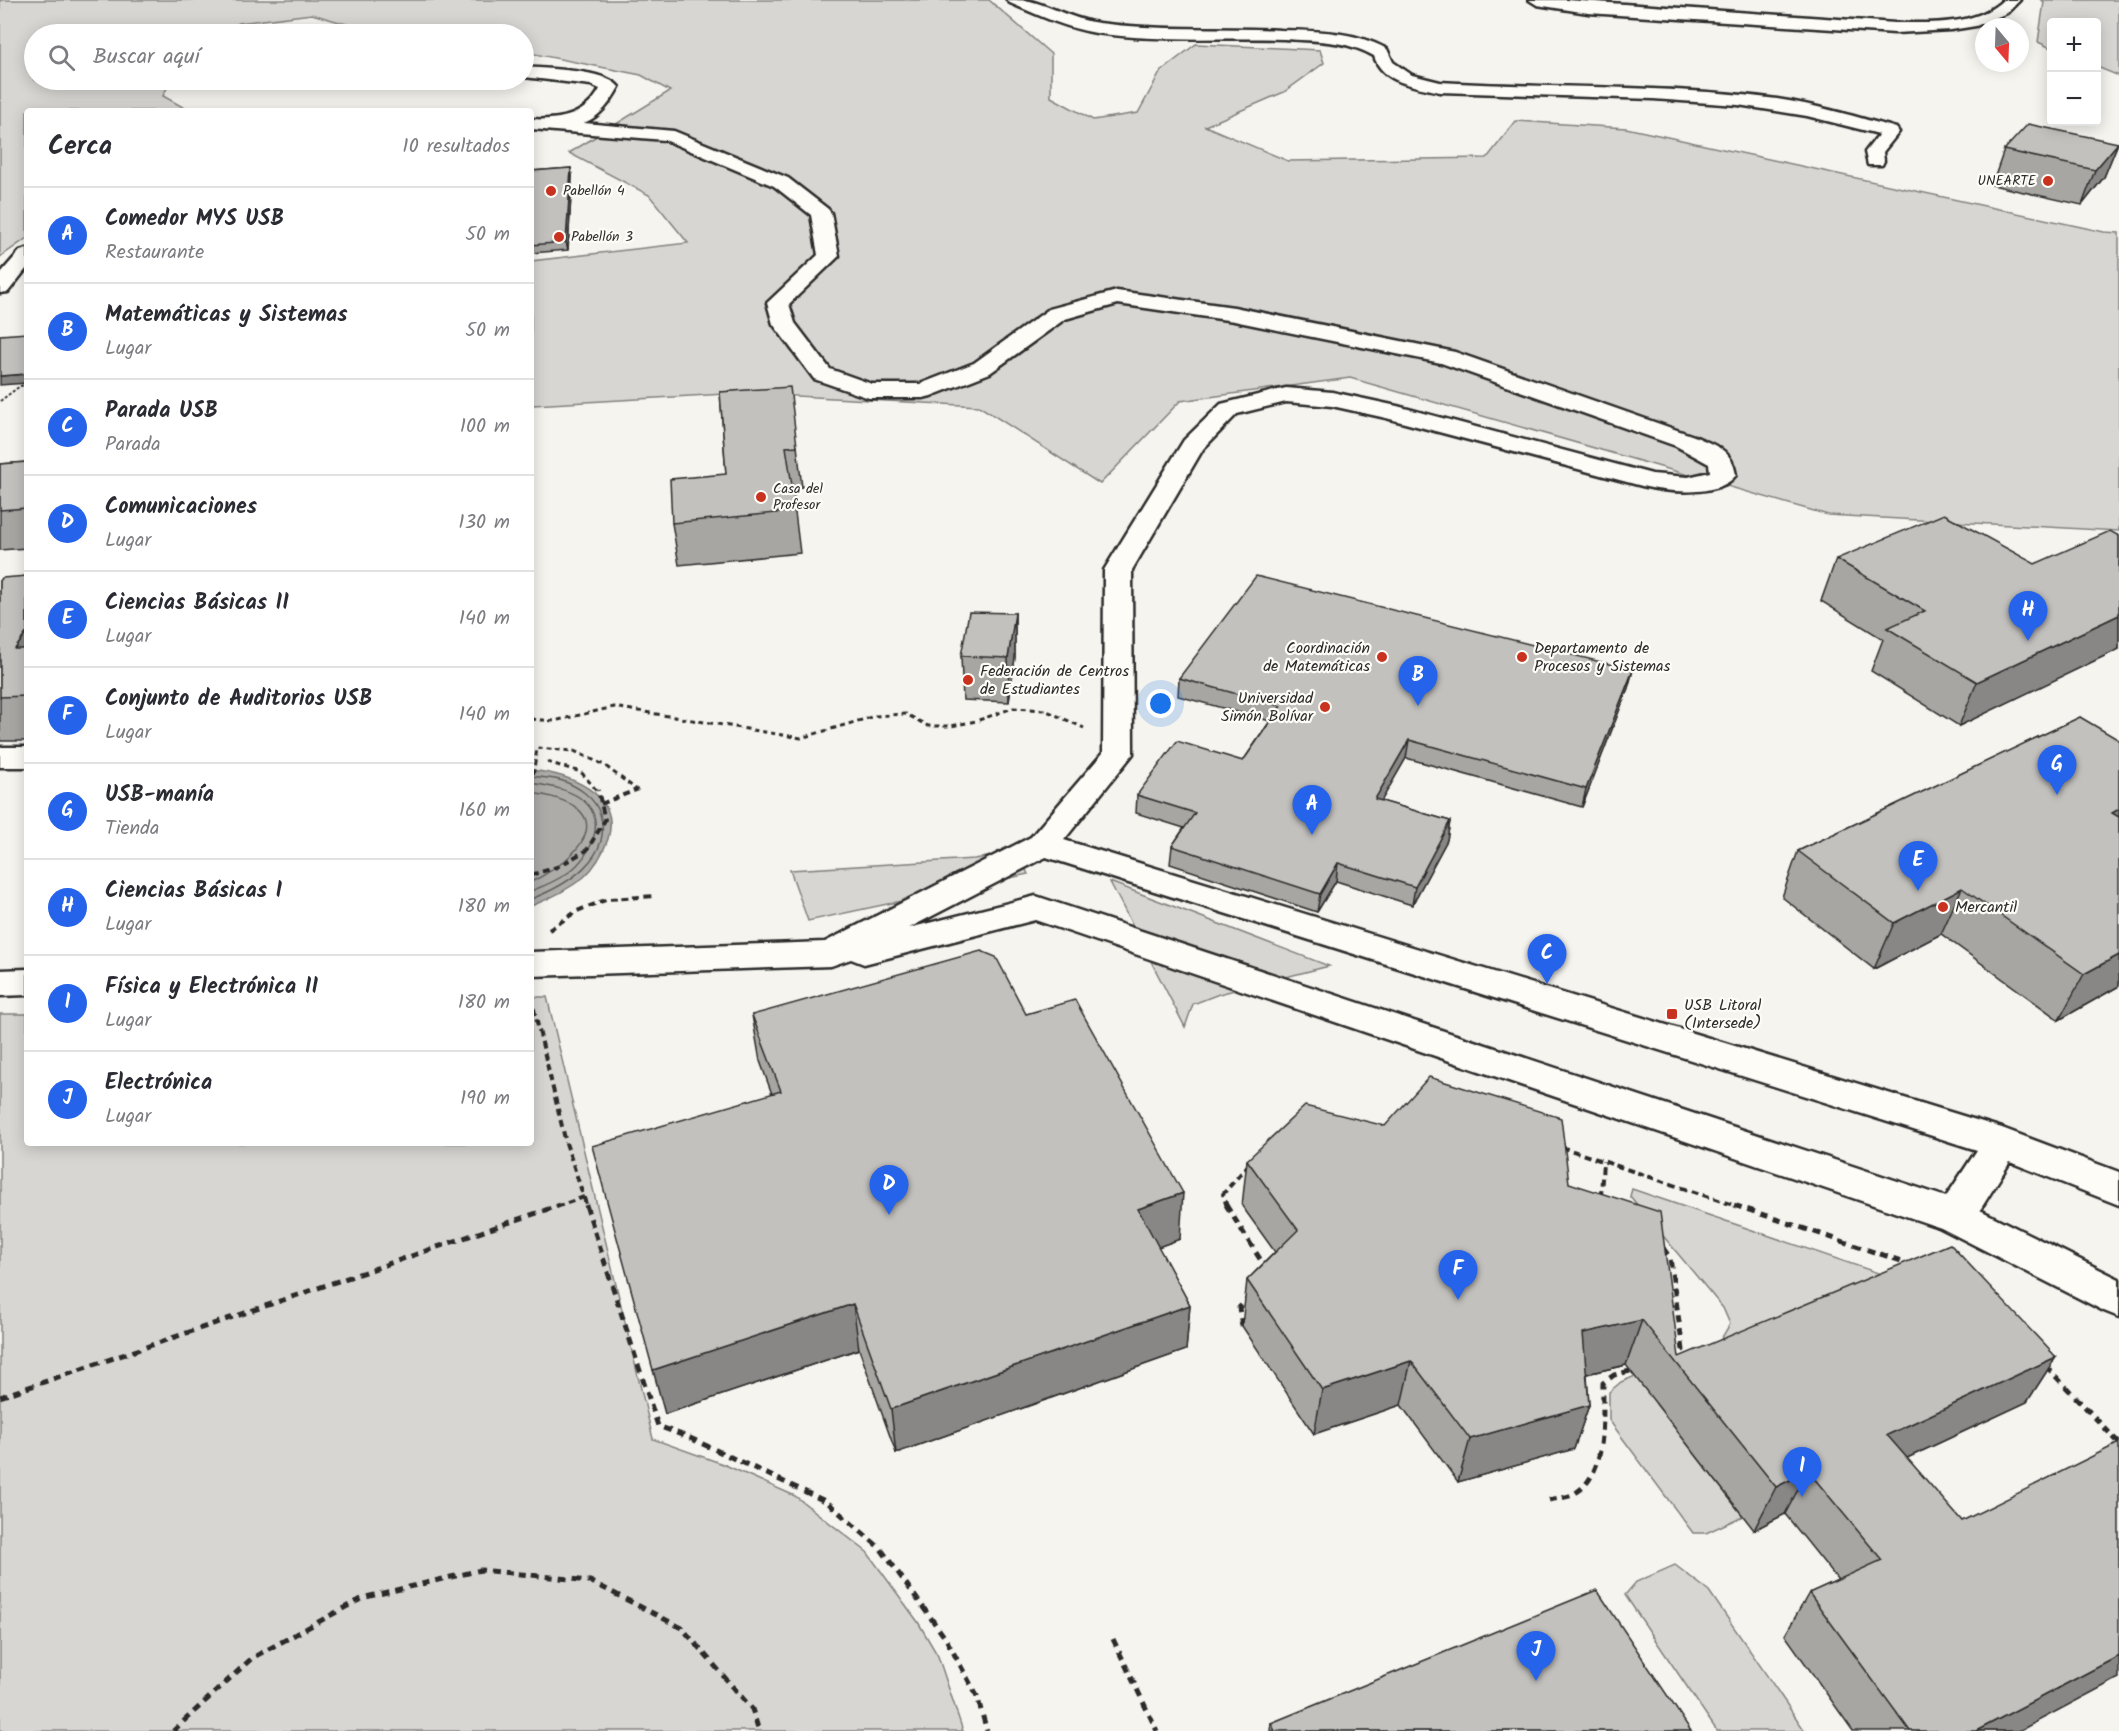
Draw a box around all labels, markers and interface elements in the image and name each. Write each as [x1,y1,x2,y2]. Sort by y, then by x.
north arrow [1975,18,2029,72]
map controls [2047,18,2101,126]
button: + [2047,18,2101,72]
search box [24,24,534,90]
text: Buscar aquí [93,40,200,75]
icon: search [45,41,78,74]
button: − [2047,72,2101,126]
text: Cerca [48,126,112,168]
text: 10 resultados [402,131,510,163]
place label: UNEARTE [1978,170,2037,192]
marker: UNEARTE [2041,174,2055,188]
place label: Pabellón 4 [563,180,625,202]
marker: Pabellón 4 [544,184,558,198]
text: Comedor MYS USB [105,202,284,237]
text: A [61,219,74,251]
text: 50 m [465,219,510,251]
place label: Pabellón 3 [571,226,633,248]
marker: Pabellón 3 [552,230,566,244]
text: Restaurante [105,237,204,269]
text: Matemáticas y Sistemas [105,298,348,333]
text: B [61,315,74,347]
text: 50 m [465,315,510,347]
text: Lugar [105,333,151,365]
text: Parada USB [105,394,218,429]
text: C [61,411,74,443]
text: 100 m [460,411,510,443]
text: Parada [105,429,161,461]
place label: Casa del Profesor [773,478,823,516]
text: Comunicaciones [105,490,257,525]
marker: Casa del Profesor [754,490,768,504]
text: D [61,507,74,539]
text: 130 m [458,507,510,539]
text: Lugar [105,525,151,557]
text: Ciencias Básicas II [105,586,289,621]
pin: H [2008,592,2048,641]
text: E [62,603,73,635]
text: 140 m [459,603,510,635]
text: Lugar [105,621,151,653]
place label: Coordinación de Matemáticas [1263,636,1370,679]
place label: Departamento de Procesos y Sistemas [1534,636,1671,679]
marker: Coordinación de Matemáticas [1375,650,1389,664]
marker: Departamento de Procesos y Sistemas [1515,650,1529,664]
pin: B [1398,656,1438,706]
place label: Federación de Centros de Estudiantes [980,659,1129,702]
marker: Federación de Centros de Estudiantes [961,673,975,687]
text: Conjunto de Auditorios USB [105,682,372,717]
place label: Universidad Simón Bolívar [1221,686,1315,729]
your location [1146,689,1175,718]
text: F [62,699,73,731]
text: 140 m [459,699,510,731]
marker: Universidad Simón Bolívar [1318,700,1332,714]
text: Lugar [105,717,151,749]
pin: G [2038,746,2076,795]
text: USB-manía [105,778,214,813]
pin: A [1292,786,1332,835]
text: G [62,795,73,827]
text: 160 m [459,795,510,827]
text: Tienda [105,813,159,845]
pin: E [1898,842,1938,891]
text: Ciencias Básicas I [105,874,282,909]
text: H [61,891,74,923]
text: 180 m [458,891,510,923]
place label: Mercantil [1955,895,2017,920]
marker: Mercantil [1936,900,1950,914]
text: Lugar [105,909,151,941]
pin: C [1528,934,1566,984]
text: Física y Electrónica II [105,970,318,1005]
text: I [64,987,71,1019]
text: 180 m [458,987,510,1019]
place label: USB Litoral (Intersede) [1684,993,1761,1036]
text: Lugar [105,1005,151,1037]
marker: USB Litoral (Intersede) [1665,1007,1679,1021]
text: Electrónica [105,1066,212,1101]
text: J [63,1083,72,1115]
text: 190 m [460,1083,510,1115]
text: Lugar [105,1101,151,1133]
pin: D [870,1166,908,1215]
pin: F [1438,1250,1478,1300]
pin: I [1782,1448,1822,1497]
pin: J [1516,1632,1556,1681]

